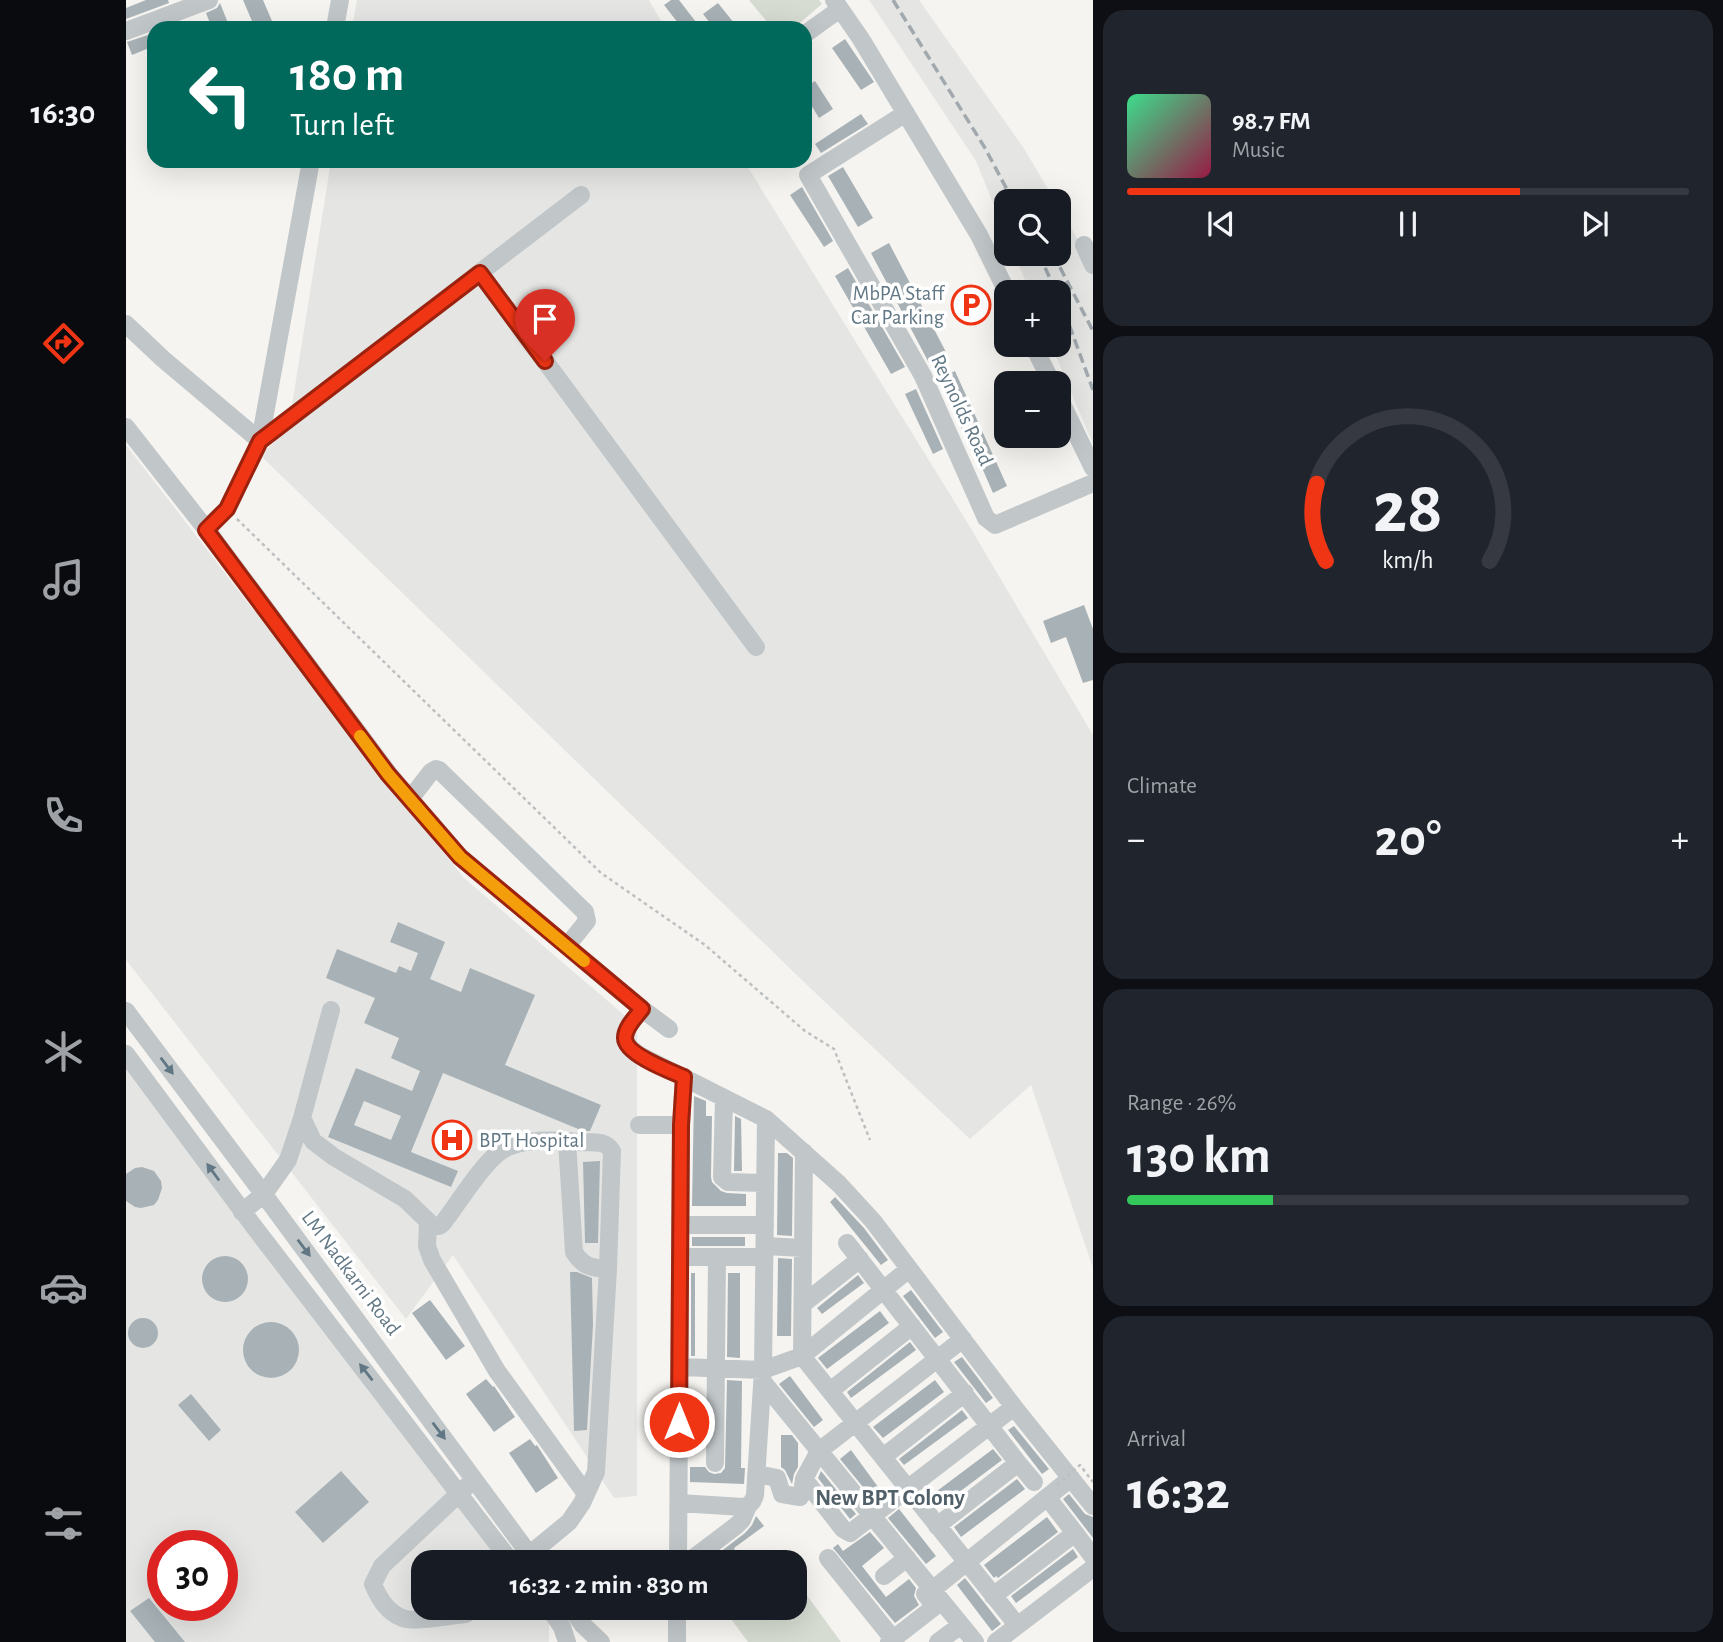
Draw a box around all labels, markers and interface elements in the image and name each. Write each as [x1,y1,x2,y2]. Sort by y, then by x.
icon: left [175,49,266,140]
text: 180 m [290,51,404,100]
text: 16:30 [31,97,95,129]
text: 98.7 FM [1232,108,1311,134]
text: Turn left [290,109,394,141]
text: Music [1232,139,1284,162]
map controls [994,189,1071,448]
button: search [994,189,1071,266]
icon: previous [1202,205,1240,243]
icon: pause [1389,205,1427,243]
icon: next [1576,205,1614,243]
button: + [994,280,1071,357]
place label: MbPA Staff Car Parking [851,283,946,328]
parking icon: MbPA Staff Car Parking [950,284,992,326]
pin [515,289,575,361]
icon: arrive [526,300,564,338]
icon: directions [39,319,88,368]
street label: Reynolds Road [927,351,997,469]
button: − [994,371,1071,448]
text: 28 [1373,473,1443,546]
text: km/h [1382,547,1434,572]
icon: music [39,555,88,604]
text: Climate [1127,775,1197,798]
icon: phone [39,791,88,840]
text: 20° [1375,813,1441,865]
text: − [1127,821,1145,859]
text: + [1671,821,1689,859]
icon: climate [39,1027,88,1076]
one-way arrow [160,1057,174,1075]
text: Range · 26% [1127,1092,1236,1115]
hospital icon: BPT Hospital [431,1119,473,1161]
place label: BPT Hospital [479,1130,584,1151]
text: 130 km [1127,1130,1271,1182]
one-way arrow [206,1163,220,1181]
street label: LM Nadkarni Road [298,1207,405,1339]
one-way arrow [296,1239,310,1257]
icon: car [39,1263,88,1312]
one-way arrow [359,1364,374,1382]
position arrow [642,1385,716,1459]
one-way arrow [432,1421,447,1439]
text: Arrival [1127,1428,1186,1451]
text: 16:32 [1127,1466,1230,1518]
district label: New BPT Colony [815,1487,965,1510]
icon: filters [39,1499,88,1548]
speed limit sign: 30 [147,1530,238,1621]
text: 16:32 · 2 min · 830 m [509,1572,709,1598]

